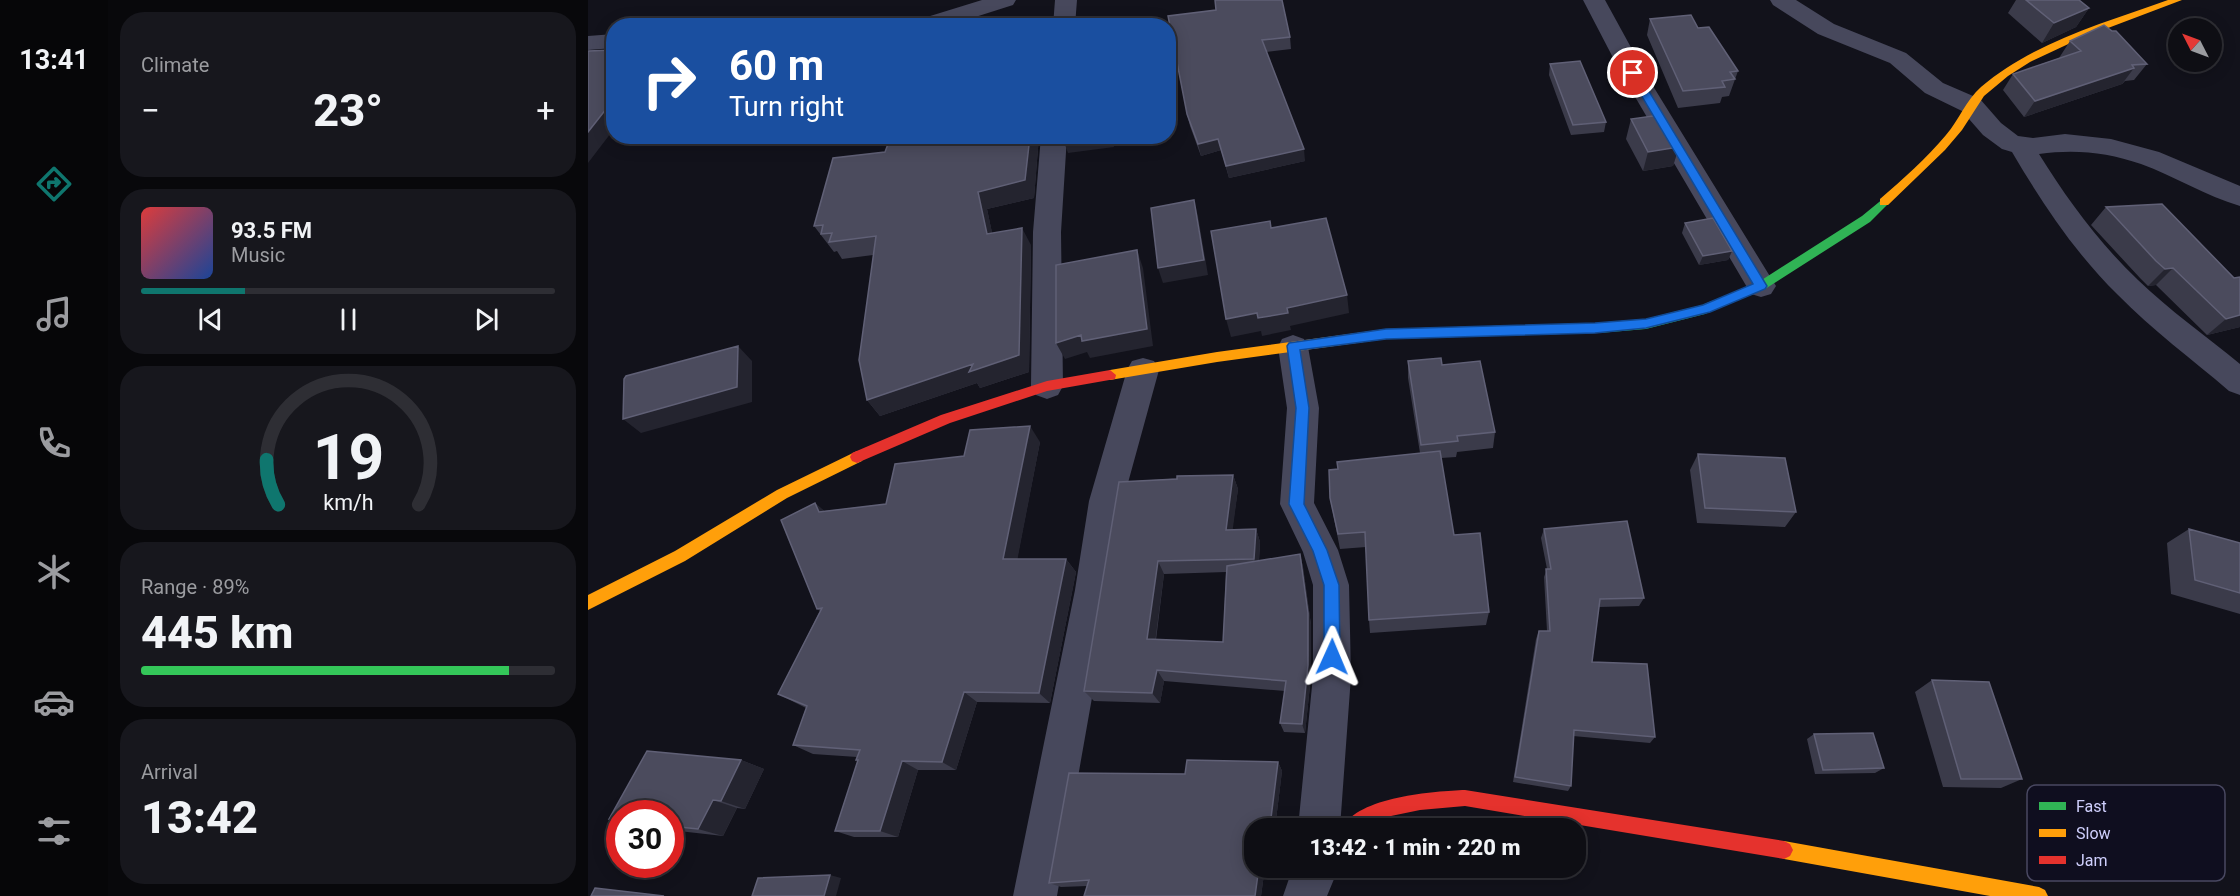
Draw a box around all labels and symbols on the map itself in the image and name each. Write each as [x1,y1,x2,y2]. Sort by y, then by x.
north arrow [2168,18,2222,72]
pin [1607,47,1658,98]
position arrow [1300,625,1364,689]
legend [2027,785,2225,881]
text: Fast [2076,797,2107,816]
speed limit sign: 30 [606,800,684,878]
text: Slow [2076,824,2111,843]
text: Jam [2076,851,2108,870]

